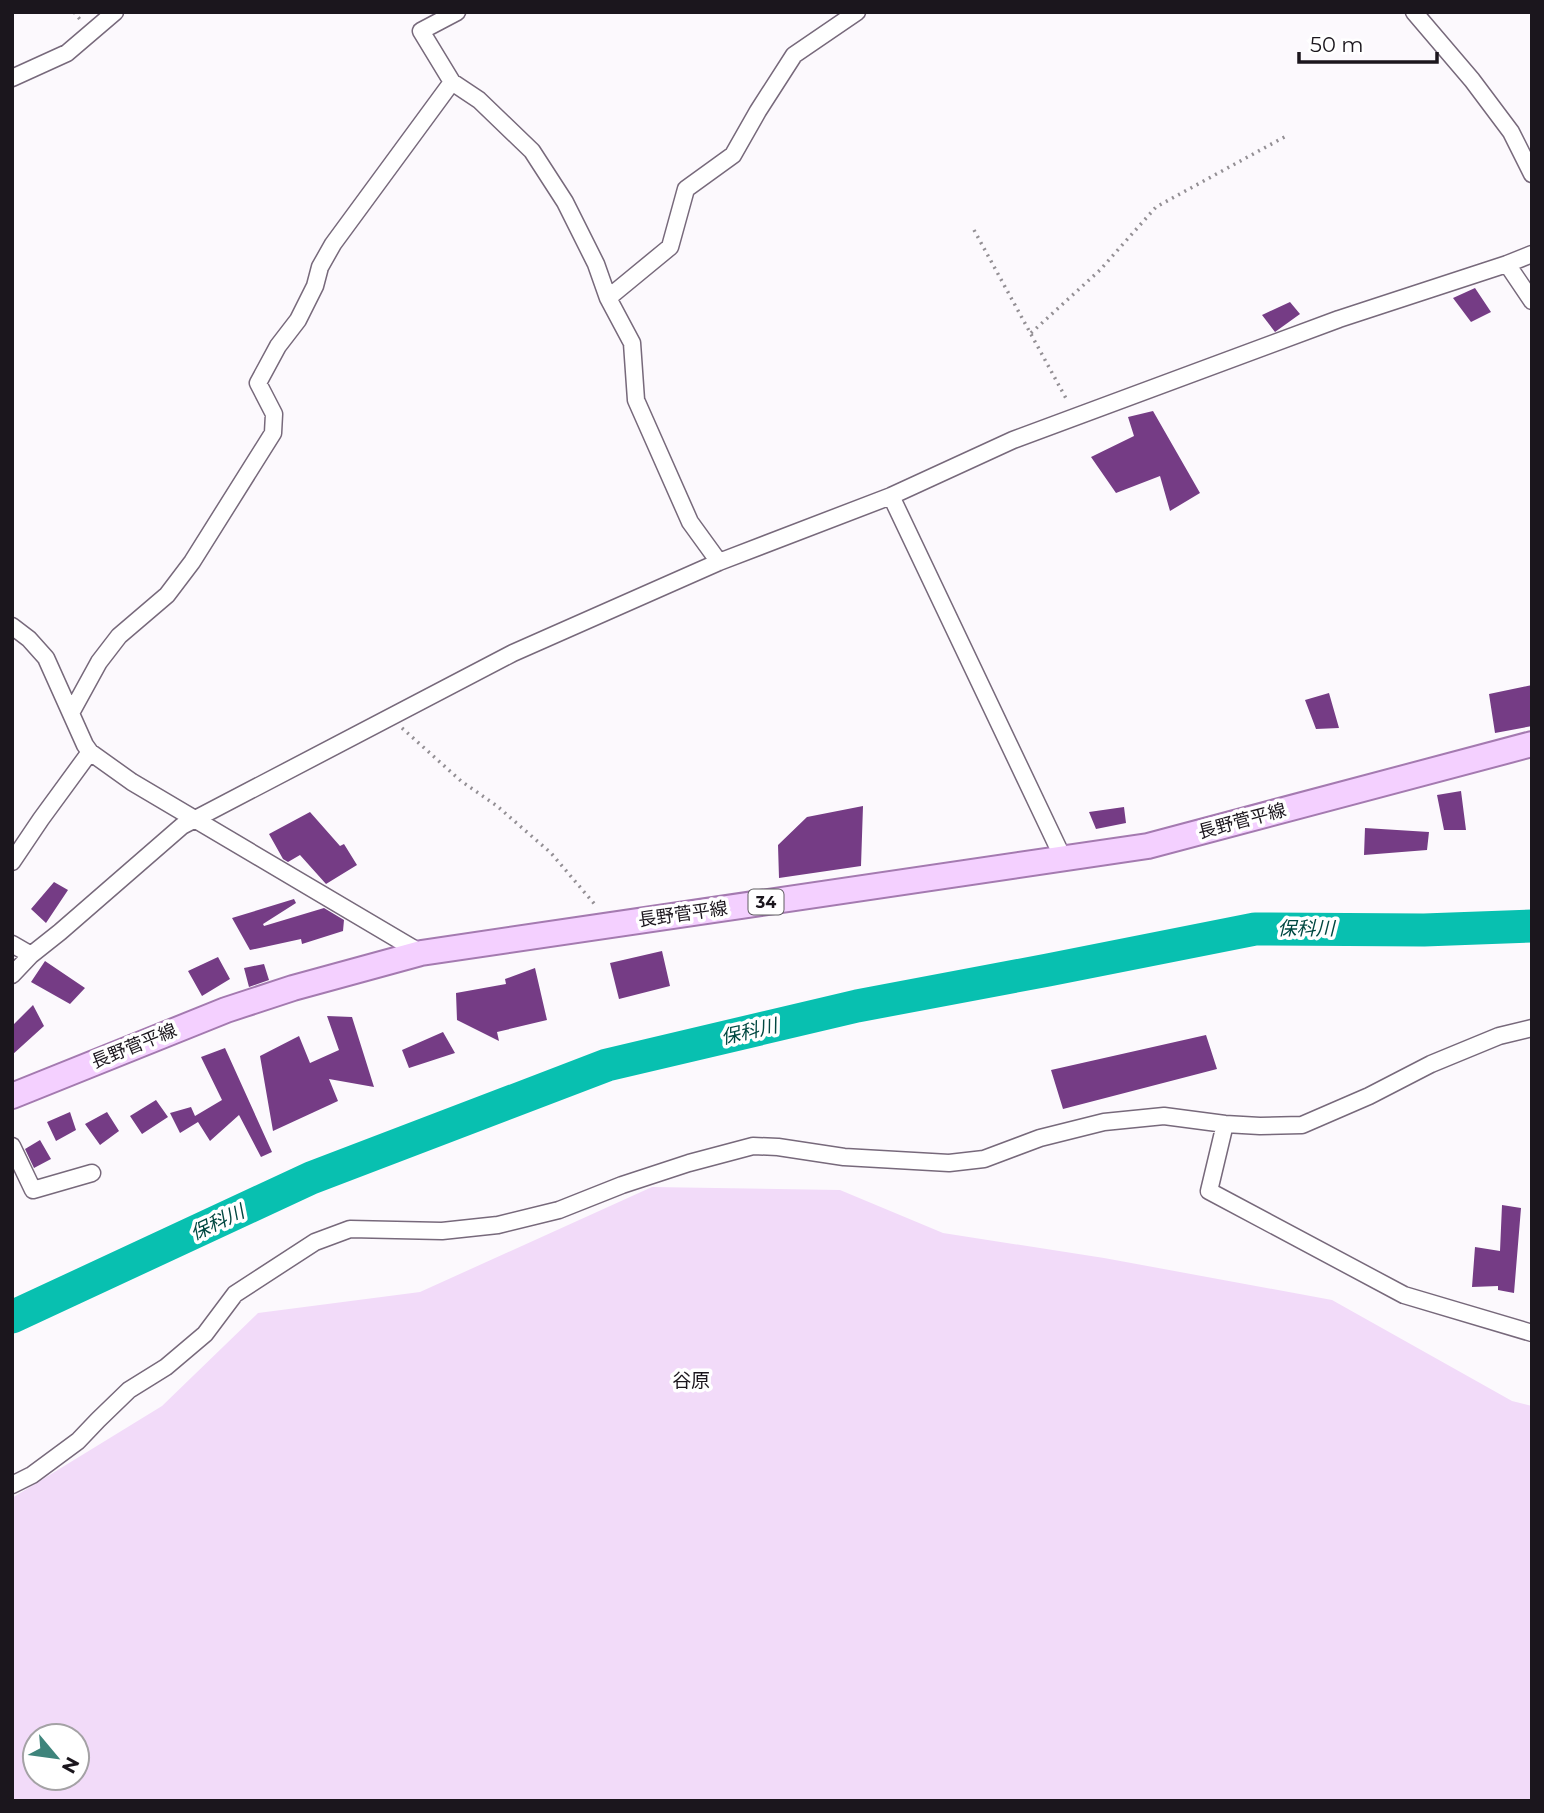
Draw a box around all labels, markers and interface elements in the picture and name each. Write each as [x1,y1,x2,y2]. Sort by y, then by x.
scale bar [1299,21,1437,65]
text: 50 m [1310,32,1364,57]
street label: 長野菅平線 [1196,799,1288,843]
road number: 34 [748,890,784,914]
street label: 長野菅平線 [637,897,729,931]
water label: 保科川 [1277,917,1336,940]
water label: 保科川 [719,1013,781,1049]
street label: 長野菅平線 [88,1019,180,1073]
water label: 保科川 [187,1199,250,1245]
district label: 谷原 [672,1369,710,1392]
north arrow [21,1722,91,1792]
text: N [57,1753,84,1777]

